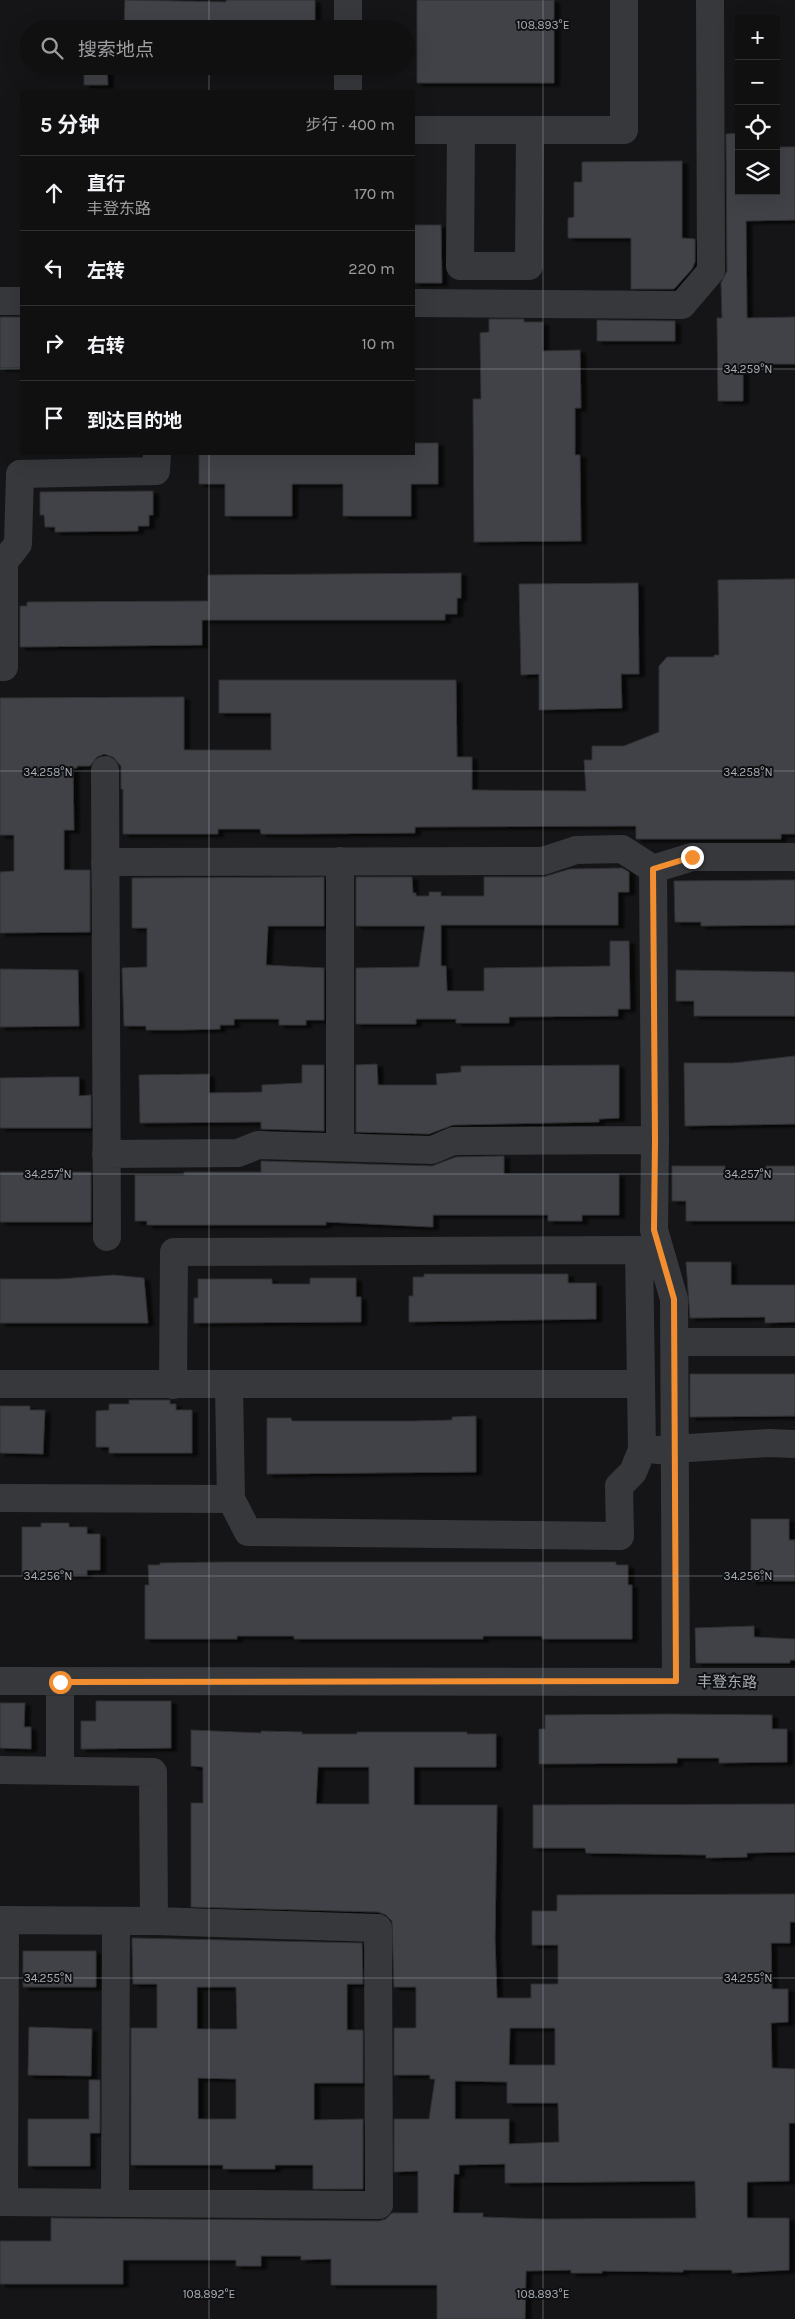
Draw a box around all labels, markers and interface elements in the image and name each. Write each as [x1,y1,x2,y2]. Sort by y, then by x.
map controls [735,15,780,195]
button: + [735,15,780,60]
text: 108.893°E [517,18,569,32]
search box [20,20,415,75]
icon: search [38,34,66,62]
text: 搜索地点 [78,39,154,61]
button: − [735,60,780,105]
button: locate [735,105,780,150]
text: 5 分钟 [40,113,100,137]
text: 步行 · 400 m [306,115,395,134]
button: layers [735,150,780,195]
text: 直行 [87,173,125,195]
icon: ahead [40,179,68,207]
text: 170 m [354,184,395,203]
text: 丰登东路 [87,199,151,218]
icon: left [40,254,68,282]
text: 220 m [348,259,395,278]
text: 左转 [87,260,125,282]
icon: right [40,329,68,357]
text: 10 m [361,334,395,353]
text: 右转 [87,335,125,357]
text: 34.259°N [724,362,772,376]
icon: arrive [40,404,68,432]
text: 到达目的地 [87,410,182,432]
text: 34.258°N [23,765,73,779]
text: 34.258°N [723,765,773,779]
route end [681,846,704,869]
text: 34.257°N [24,1167,72,1181]
text: 34.257°N [724,1167,772,1181]
text: 34.256°N [24,1569,72,1583]
text: 34.256°N [724,1569,772,1583]
route start [49,1671,72,1694]
street label: 丰登东路 [697,1672,757,1692]
text: 34.255°N [24,1971,72,1985]
text: 34.255°N [724,1971,772,1985]
text: 108.892°E [183,2287,235,2301]
text: 108.893°E [517,2287,569,2301]

